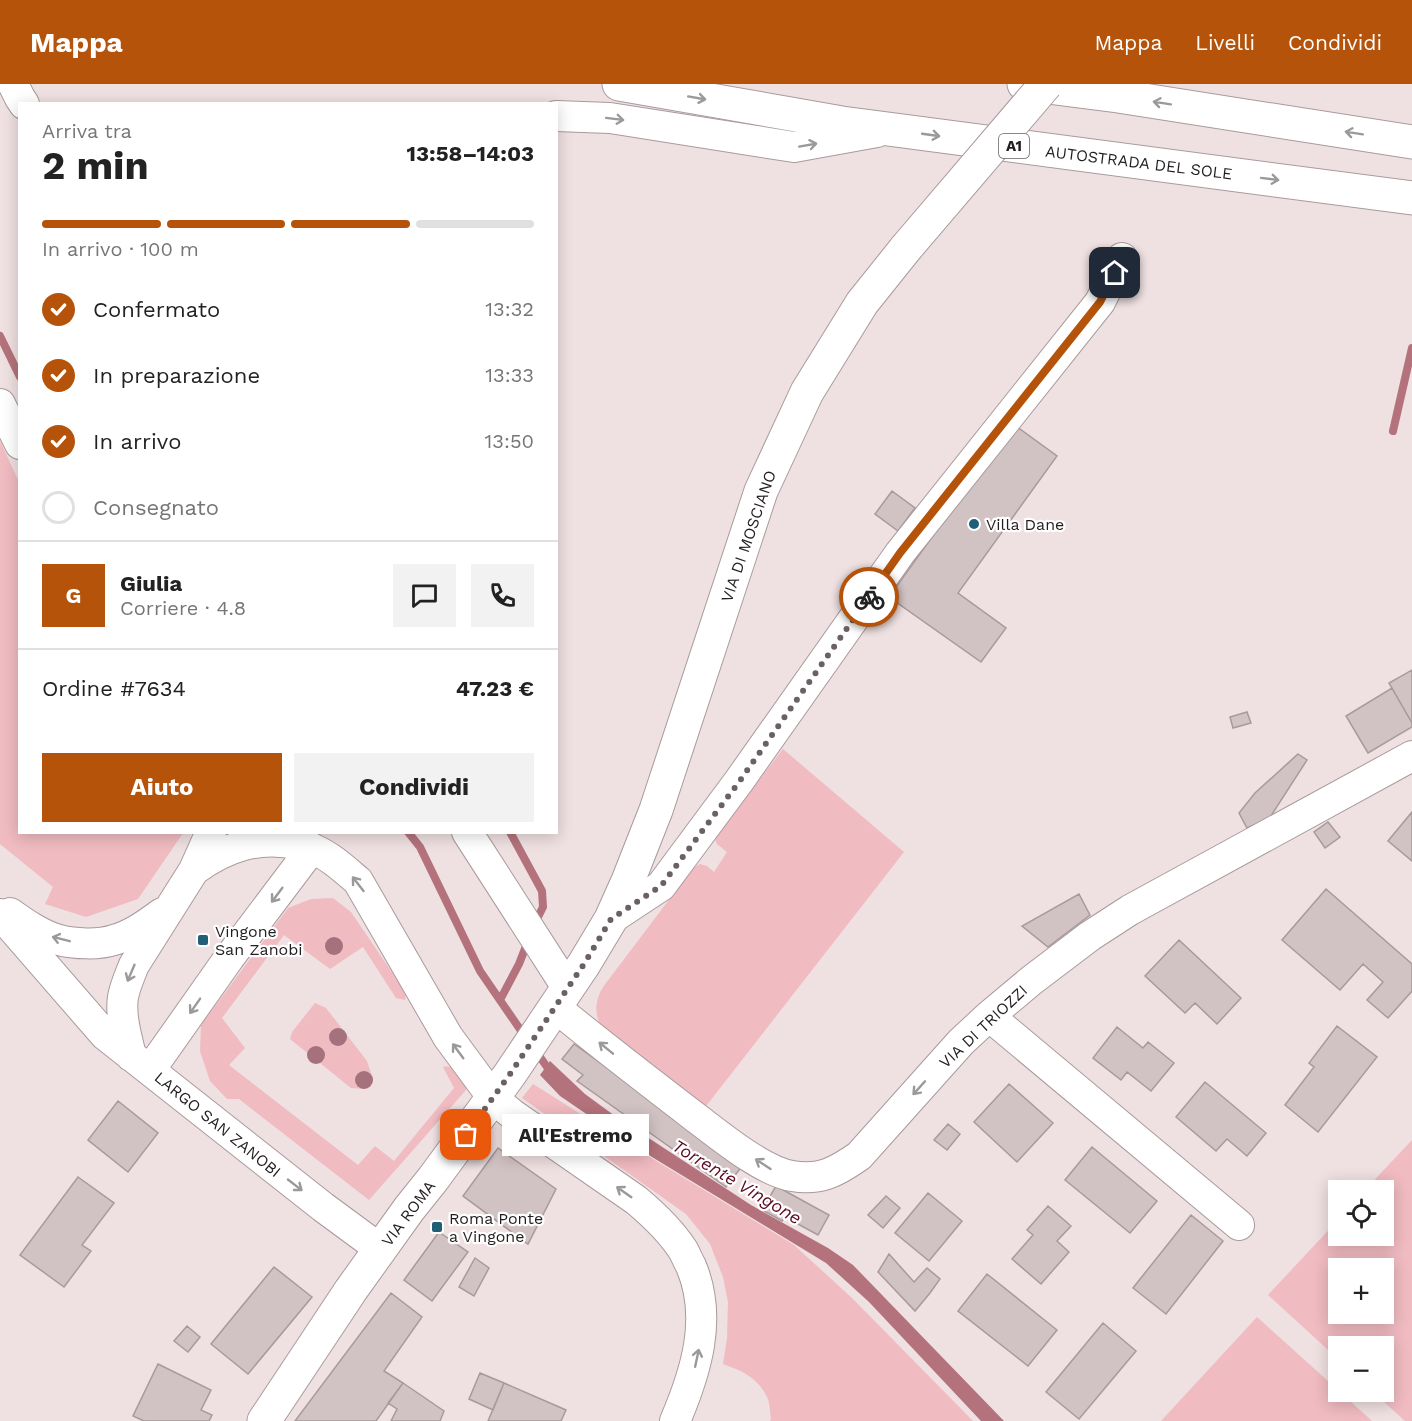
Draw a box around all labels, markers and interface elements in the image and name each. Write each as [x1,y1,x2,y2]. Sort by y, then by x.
text: Mappa [30,26,123,59]
text: Mappa [1094,30,1162,55]
text: Livelli [1195,30,1255,55]
text: Condividi [1288,30,1382,55]
one-way arrow [686,93,706,104]
one-way arrow [1152,97,1172,108]
one-way arrow [604,114,624,125]
text: Arriva tra [42,119,132,143]
one-way arrow [1345,127,1365,138]
one-way arrow [920,130,940,141]
road number: A1 [999,134,1029,158]
one-way arrow [797,139,817,150]
text: 13:58–14:03 [406,141,534,166]
street label: AUTOSTRADA DEL SOLE [1044,142,1234,183]
text: 2 min [42,143,149,188]
one-way arrow [1260,174,1279,185]
text: In arrivo · 100 m [42,237,199,261]
pin [1089,247,1140,298]
icon: home [1098,256,1131,289]
icon: check [42,293,75,326]
text: Confermato [93,297,220,322]
text: 13:32 [485,297,534,321]
icon: check [42,359,75,392]
text: In preparazione [93,363,260,388]
text: 13:33 [485,363,534,387]
icon: check [42,425,75,458]
text: In arrivo [93,429,181,454]
text: 13:50 [485,429,534,453]
street label: VIA DI MOSCIANO [717,468,780,605]
text: Consegnato [93,495,219,520]
place label: Villa Dane [986,515,1064,534]
marker: Villa Dane [967,517,981,531]
button: chat [393,564,456,627]
button: phone [471,564,534,627]
courier [839,567,899,627]
text: Giulia [120,571,182,596]
icon: bike [853,581,886,614]
text: G [66,583,81,608]
text: Corriere · 4.8 [120,596,246,620]
text: Ordine #7634 [42,676,186,701]
text: 47.23 € [456,676,534,701]
button: Aiuto [42,753,282,822]
button: Condividi [294,753,534,822]
one-way arrow [352,876,365,892]
one-way arrow [270,887,283,903]
place label: Vingone San Zanobi [215,922,302,959]
one-way arrow [52,932,71,944]
marker: Vingone San Zanobi [196,933,210,947]
one-way arrow [125,964,136,982]
street label: VIA DI TRIOZZI [935,981,1031,1072]
one-way arrow [189,998,201,1014]
one-way arrow [598,1042,614,1055]
one-way arrow [452,1043,464,1059]
street label: LARGO SAN ZANOBI [151,1068,285,1181]
one-way arrow [912,1081,926,1096]
pin [440,1109,491,1160]
callout: All'Estremo [502,1114,649,1156]
icon: bag [449,1118,482,1151]
text: All'Estremo [519,1123,632,1147]
water label: Torrente Vingone [669,1135,806,1228]
one-way arrow [755,1158,771,1170]
street label: VIA ROMA [378,1176,439,1250]
one-way arrow [287,1179,303,1192]
map controls [1328,1180,1394,1402]
button: locate [1328,1180,1394,1246]
one-way arrow [616,1186,632,1198]
place label: Roma Ponte a Vingone [449,1209,543,1246]
marker: Roma Ponte a Vingone [430,1220,444,1234]
button: + [1328,1258,1394,1324]
button: − [1328,1336,1394,1402]
one-way arrow [692,1349,703,1368]

